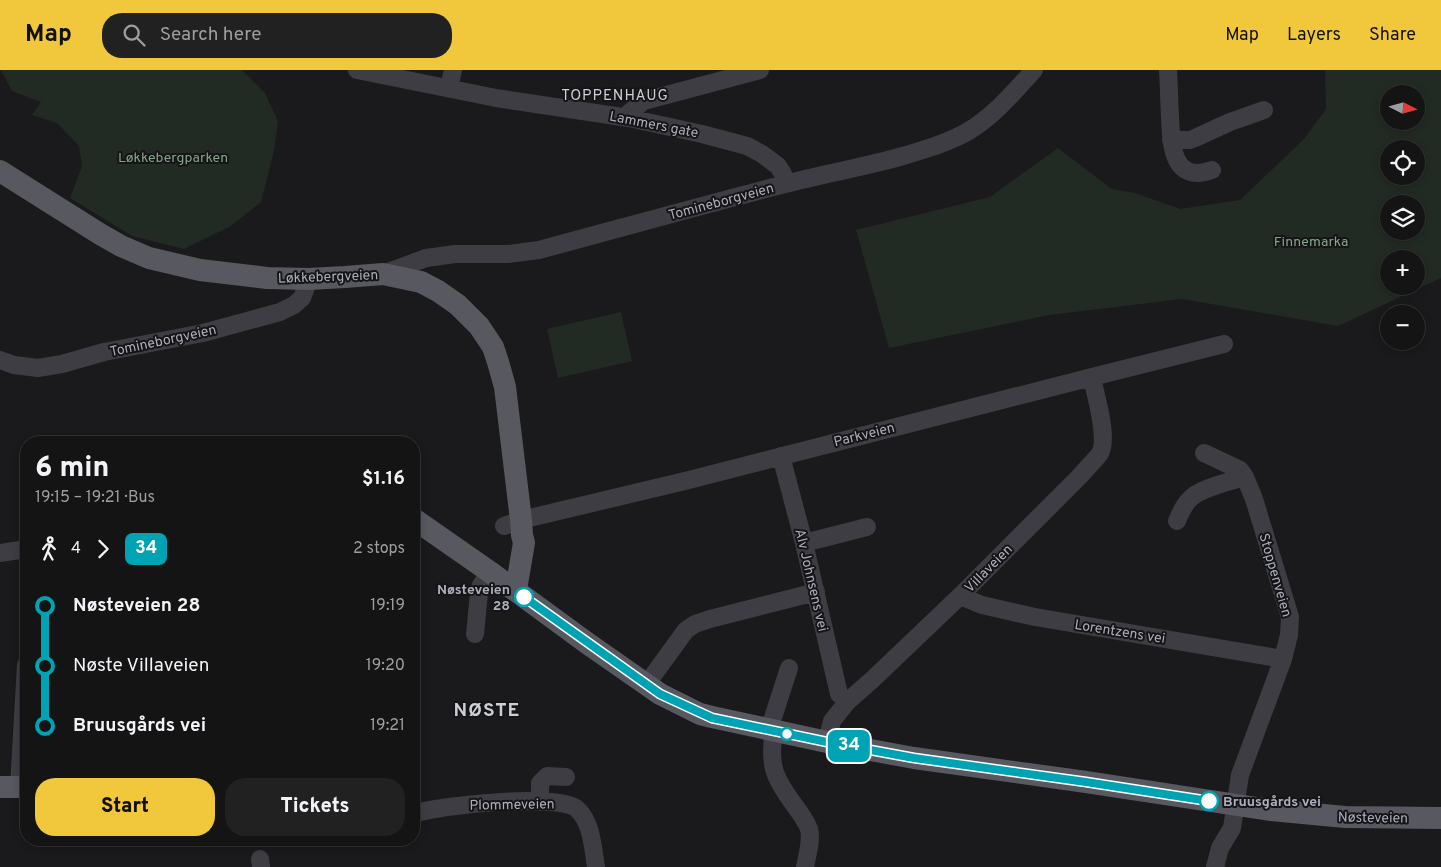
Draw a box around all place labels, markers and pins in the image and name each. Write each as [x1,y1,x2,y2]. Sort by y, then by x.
place label: Nøsteveien 28 [437,582,510,615]
marker: Nøsteveien 28 [514,587,534,607]
unlabelled marker [780,727,794,741]
marker: Bruusgårds vei [1199,791,1219,811]
place label: Bruusgårds vei [1223,794,1321,811]

